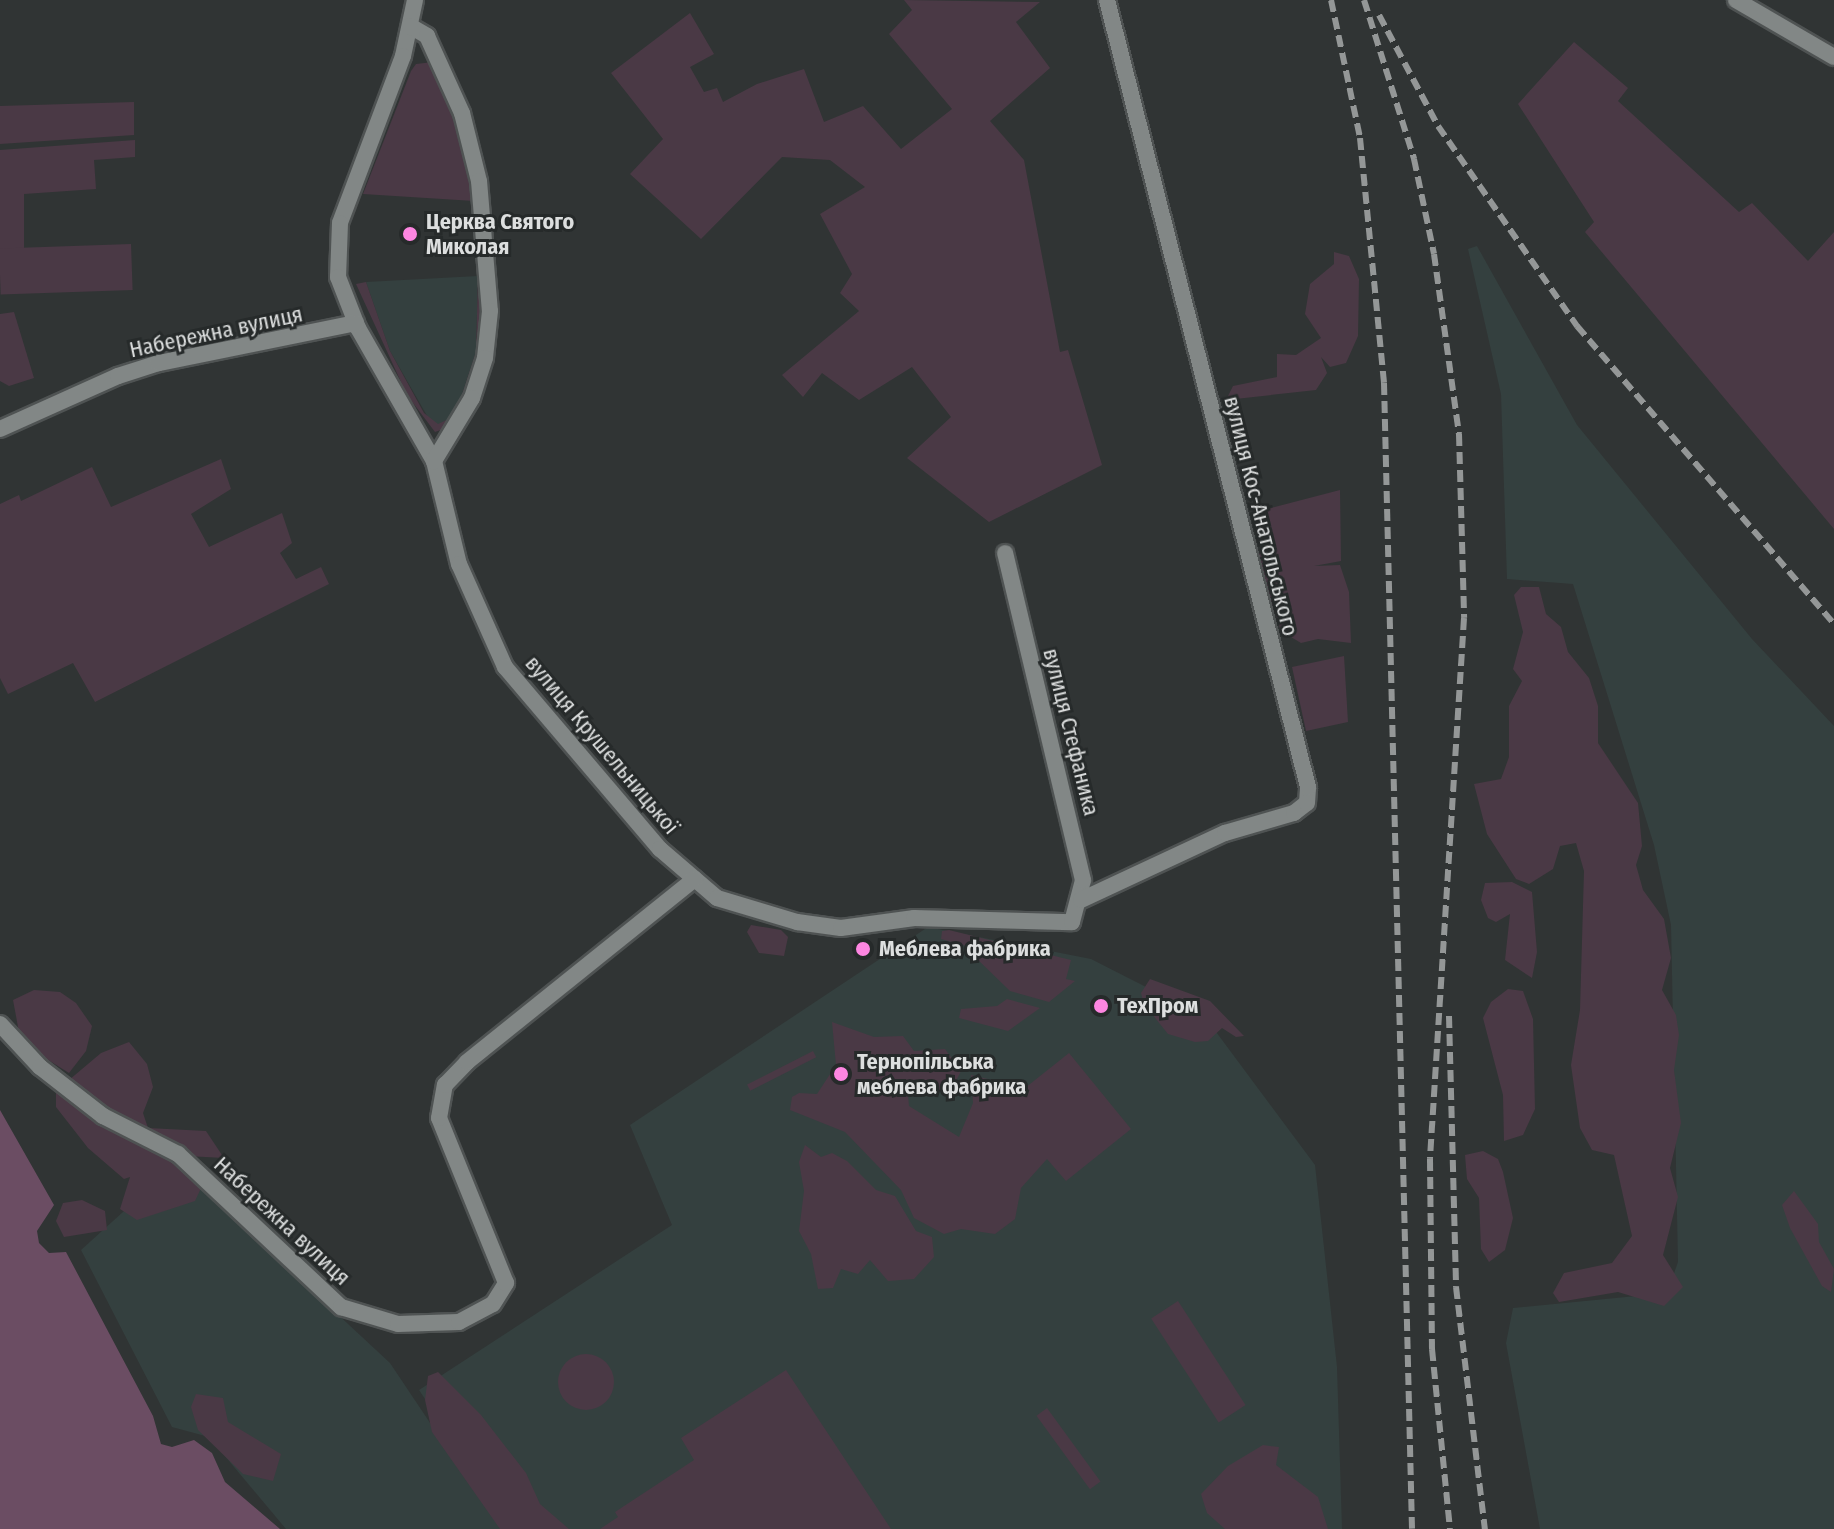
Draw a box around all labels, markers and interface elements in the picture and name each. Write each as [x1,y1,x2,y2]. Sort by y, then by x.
place label: Церква Святого Миколая [426,208,574,260]
marker: Церква Святого Миколая [401,225,419,243]
street label: Набережна вулиця [127,301,305,363]
street label: вулиця Кос-Анатольського [1218,393,1304,639]
street label: вулиця Стефаника [1037,646,1105,818]
street label: вулиця Крушельницької [520,650,684,840]
place label: Меблева фабрика [879,936,1051,962]
marker: Меблева фабрика [854,940,872,958]
place label: ТехПром [1117,993,1198,1019]
marker: ТехПром [1092,997,1110,1015]
place label: Тернопільська меблева фабрика [857,1048,1026,1100]
marker: Тернопільська меблева фабрика [832,1065,850,1083]
street label: Набережна вулиця [208,1151,356,1291]

